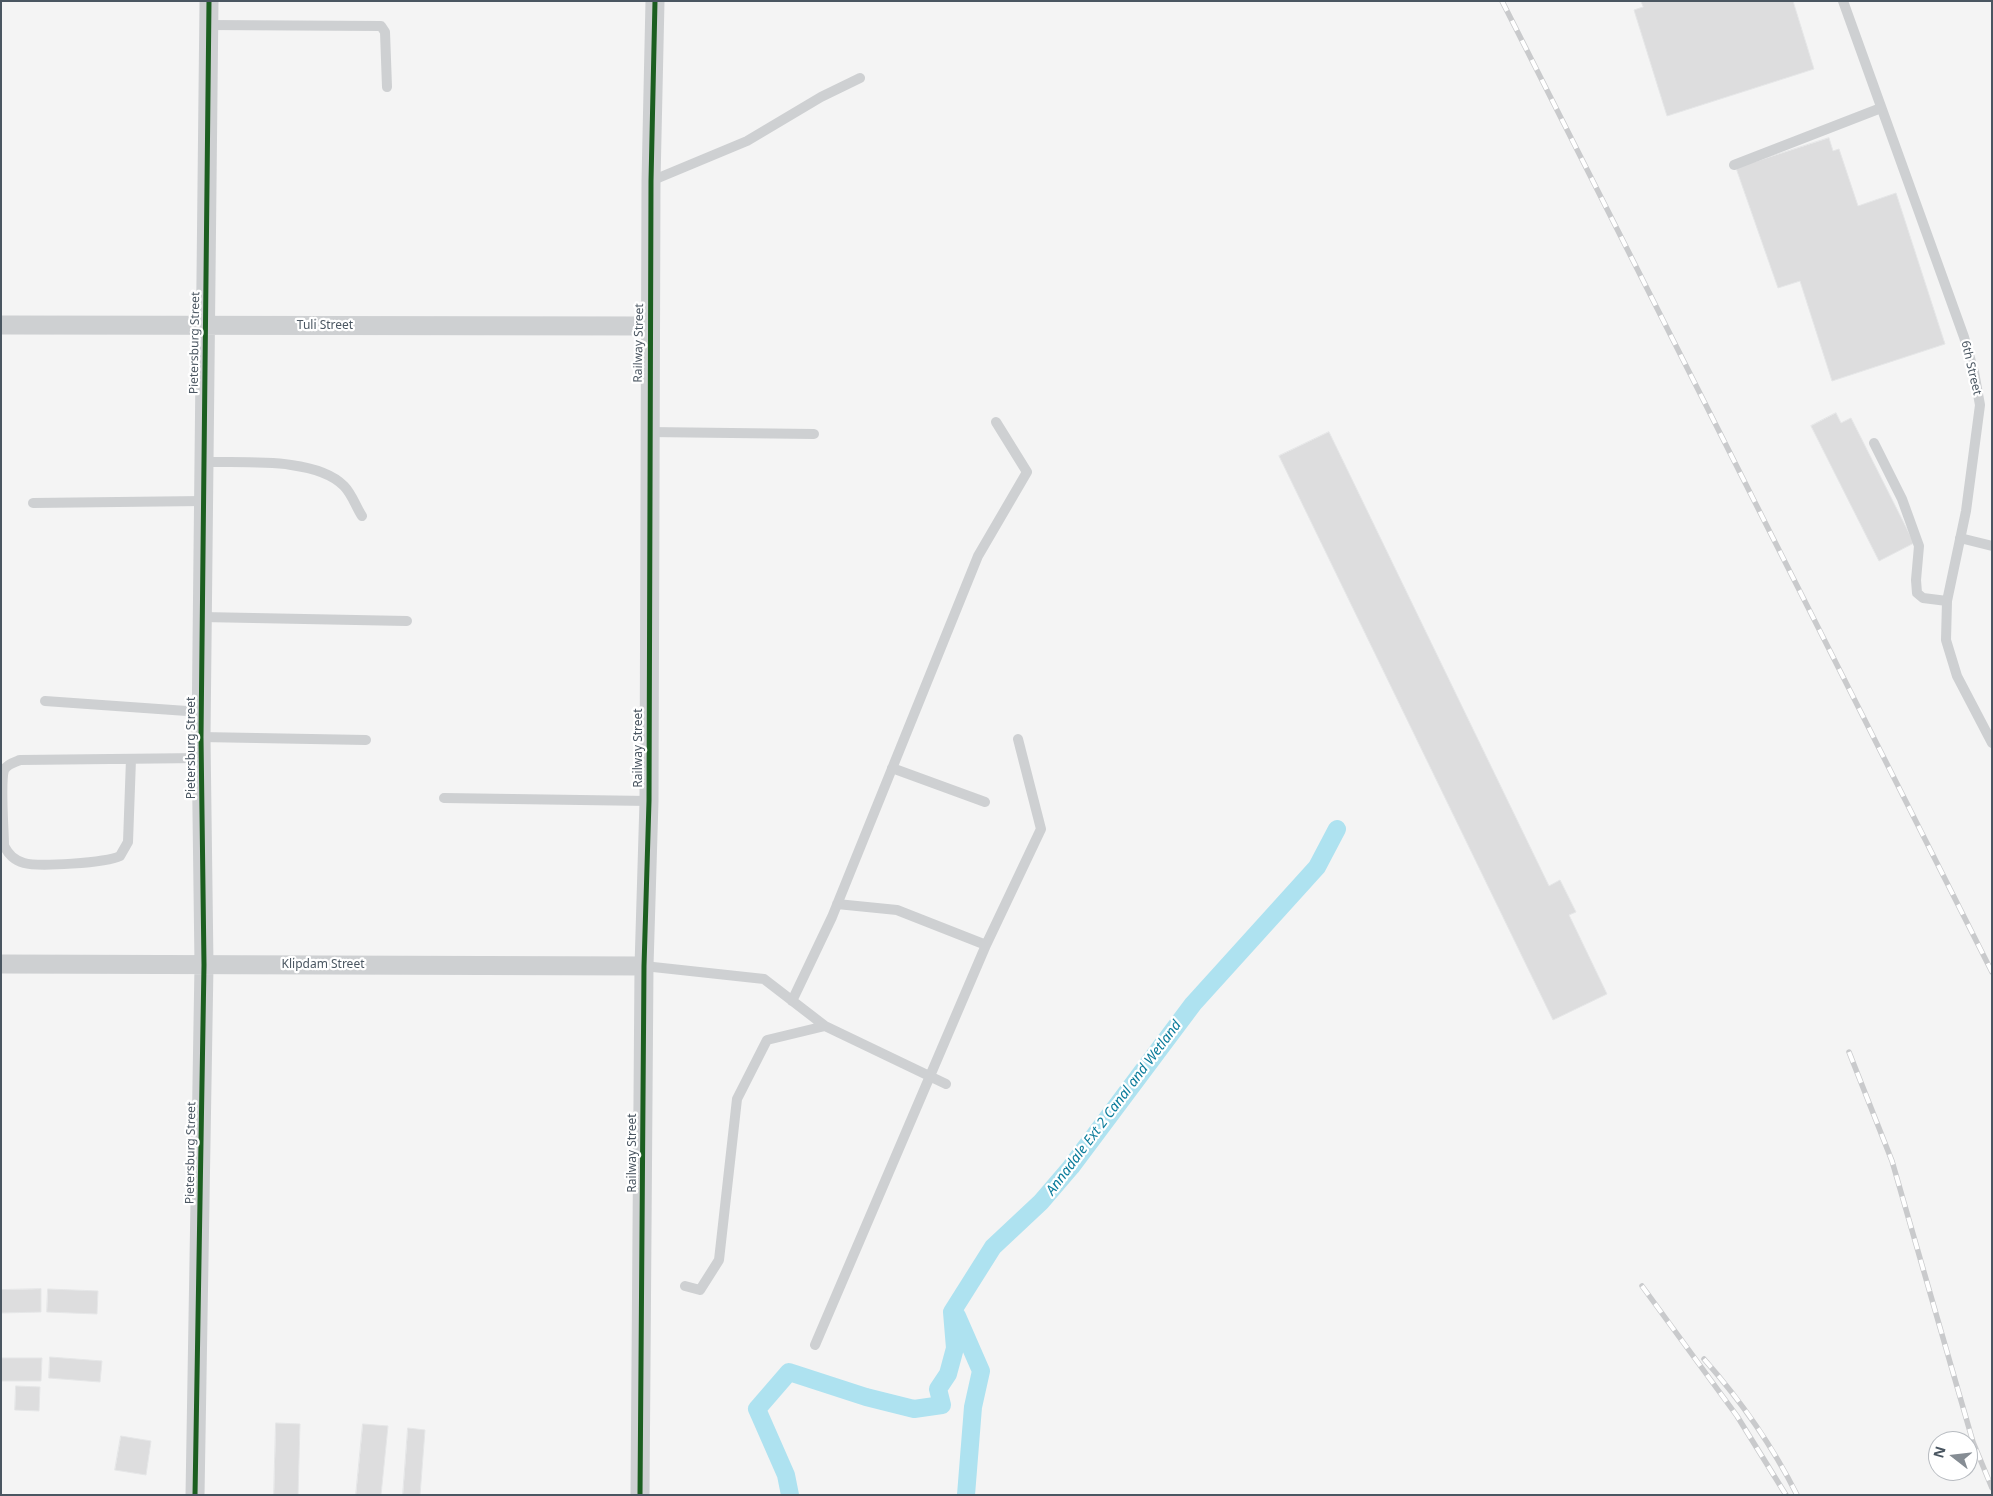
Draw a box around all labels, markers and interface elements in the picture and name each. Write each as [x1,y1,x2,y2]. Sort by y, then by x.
street label: Pietersburg Street [187,292,203,394]
street label: Railway Street [631,303,647,383]
street label: Tuli Street [297,319,353,333]
street label: 6th Street [1958,339,1984,397]
street label: Pietersburg Street [185,697,199,799]
street label: Railway Street [632,708,646,788]
street label: Klipdam Street [282,958,364,972]
water label: Annadale Ext 2 Canal and Wetland [1043,1017,1185,1199]
street label: Pietersburg Street [183,1102,199,1204]
street label: Railway Street [626,1113,640,1193]
north arrow [1928,1431,1978,1481]
text: N [1928,1444,1950,1460]

